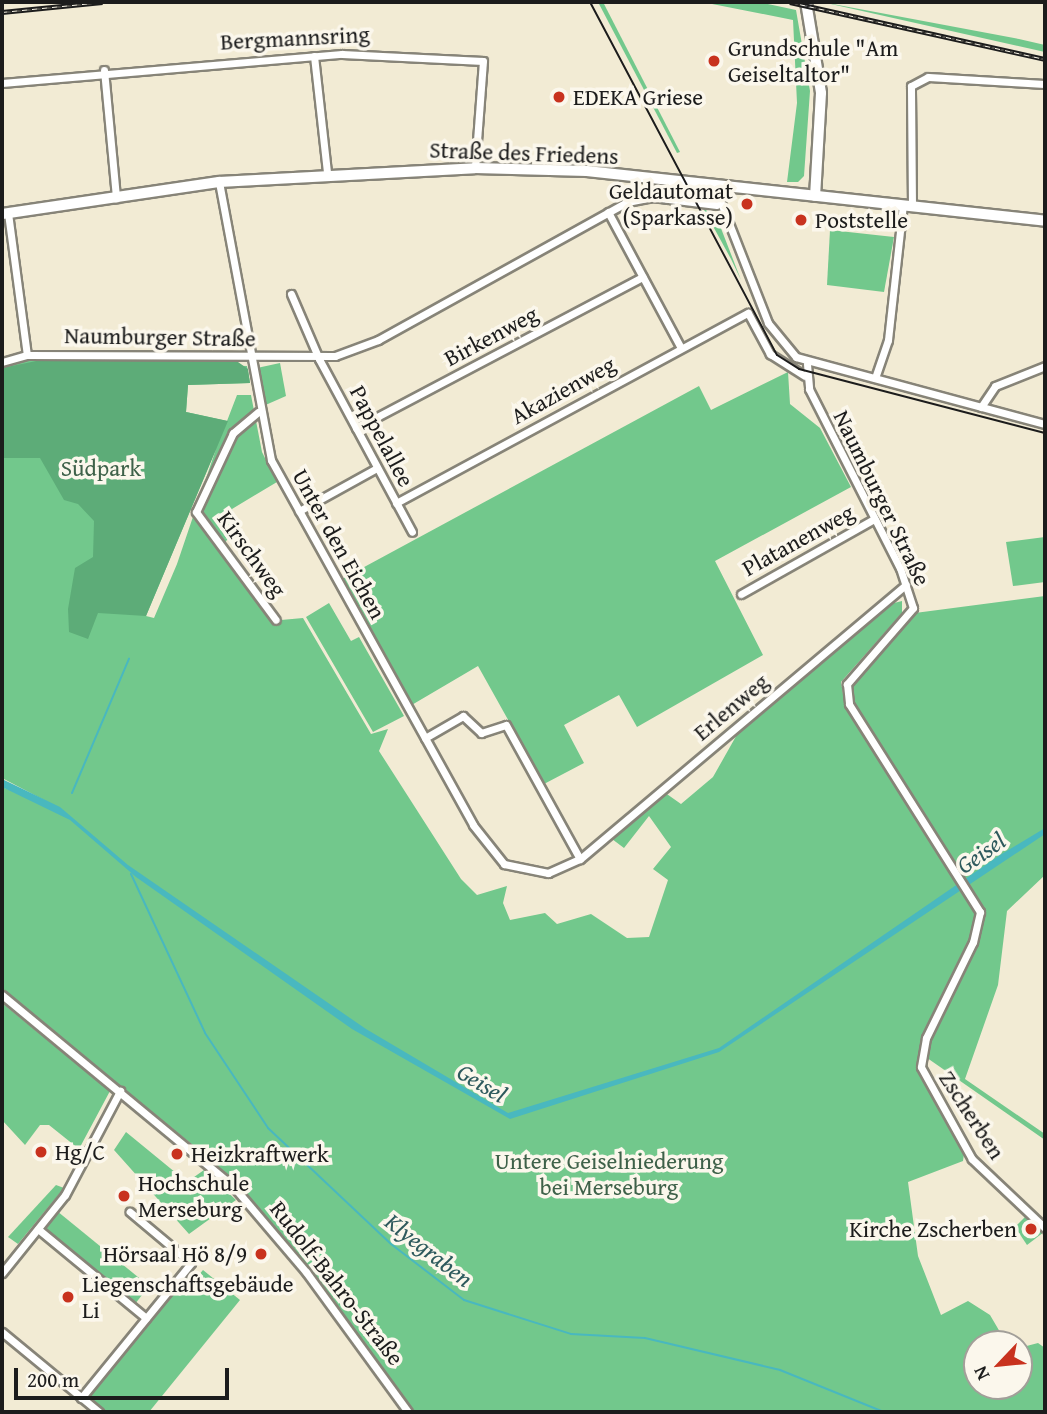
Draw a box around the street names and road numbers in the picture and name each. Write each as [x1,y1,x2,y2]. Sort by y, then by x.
street label: Bergmannsring [220,20,370,56]
street label: Straße des Friedens [429,136,619,170]
street label: Birkenweg [439,300,543,372]
street label: Naumburger Straße [64,322,256,352]
street label: Akazienweg [506,350,620,430]
street label: Pappelallee [344,381,420,491]
street label: Naumburger Straße [828,406,936,590]
street label: Unter den Eichen [286,464,392,624]
street label: Platanenweg [737,498,859,582]
street label: Kirschweg [212,506,292,602]
street label: Erlenweg [688,668,774,746]
street label: Zscherben [933,1066,1011,1164]
street label: Rudolf-Bahro-Straße [264,1195,410,1371]

